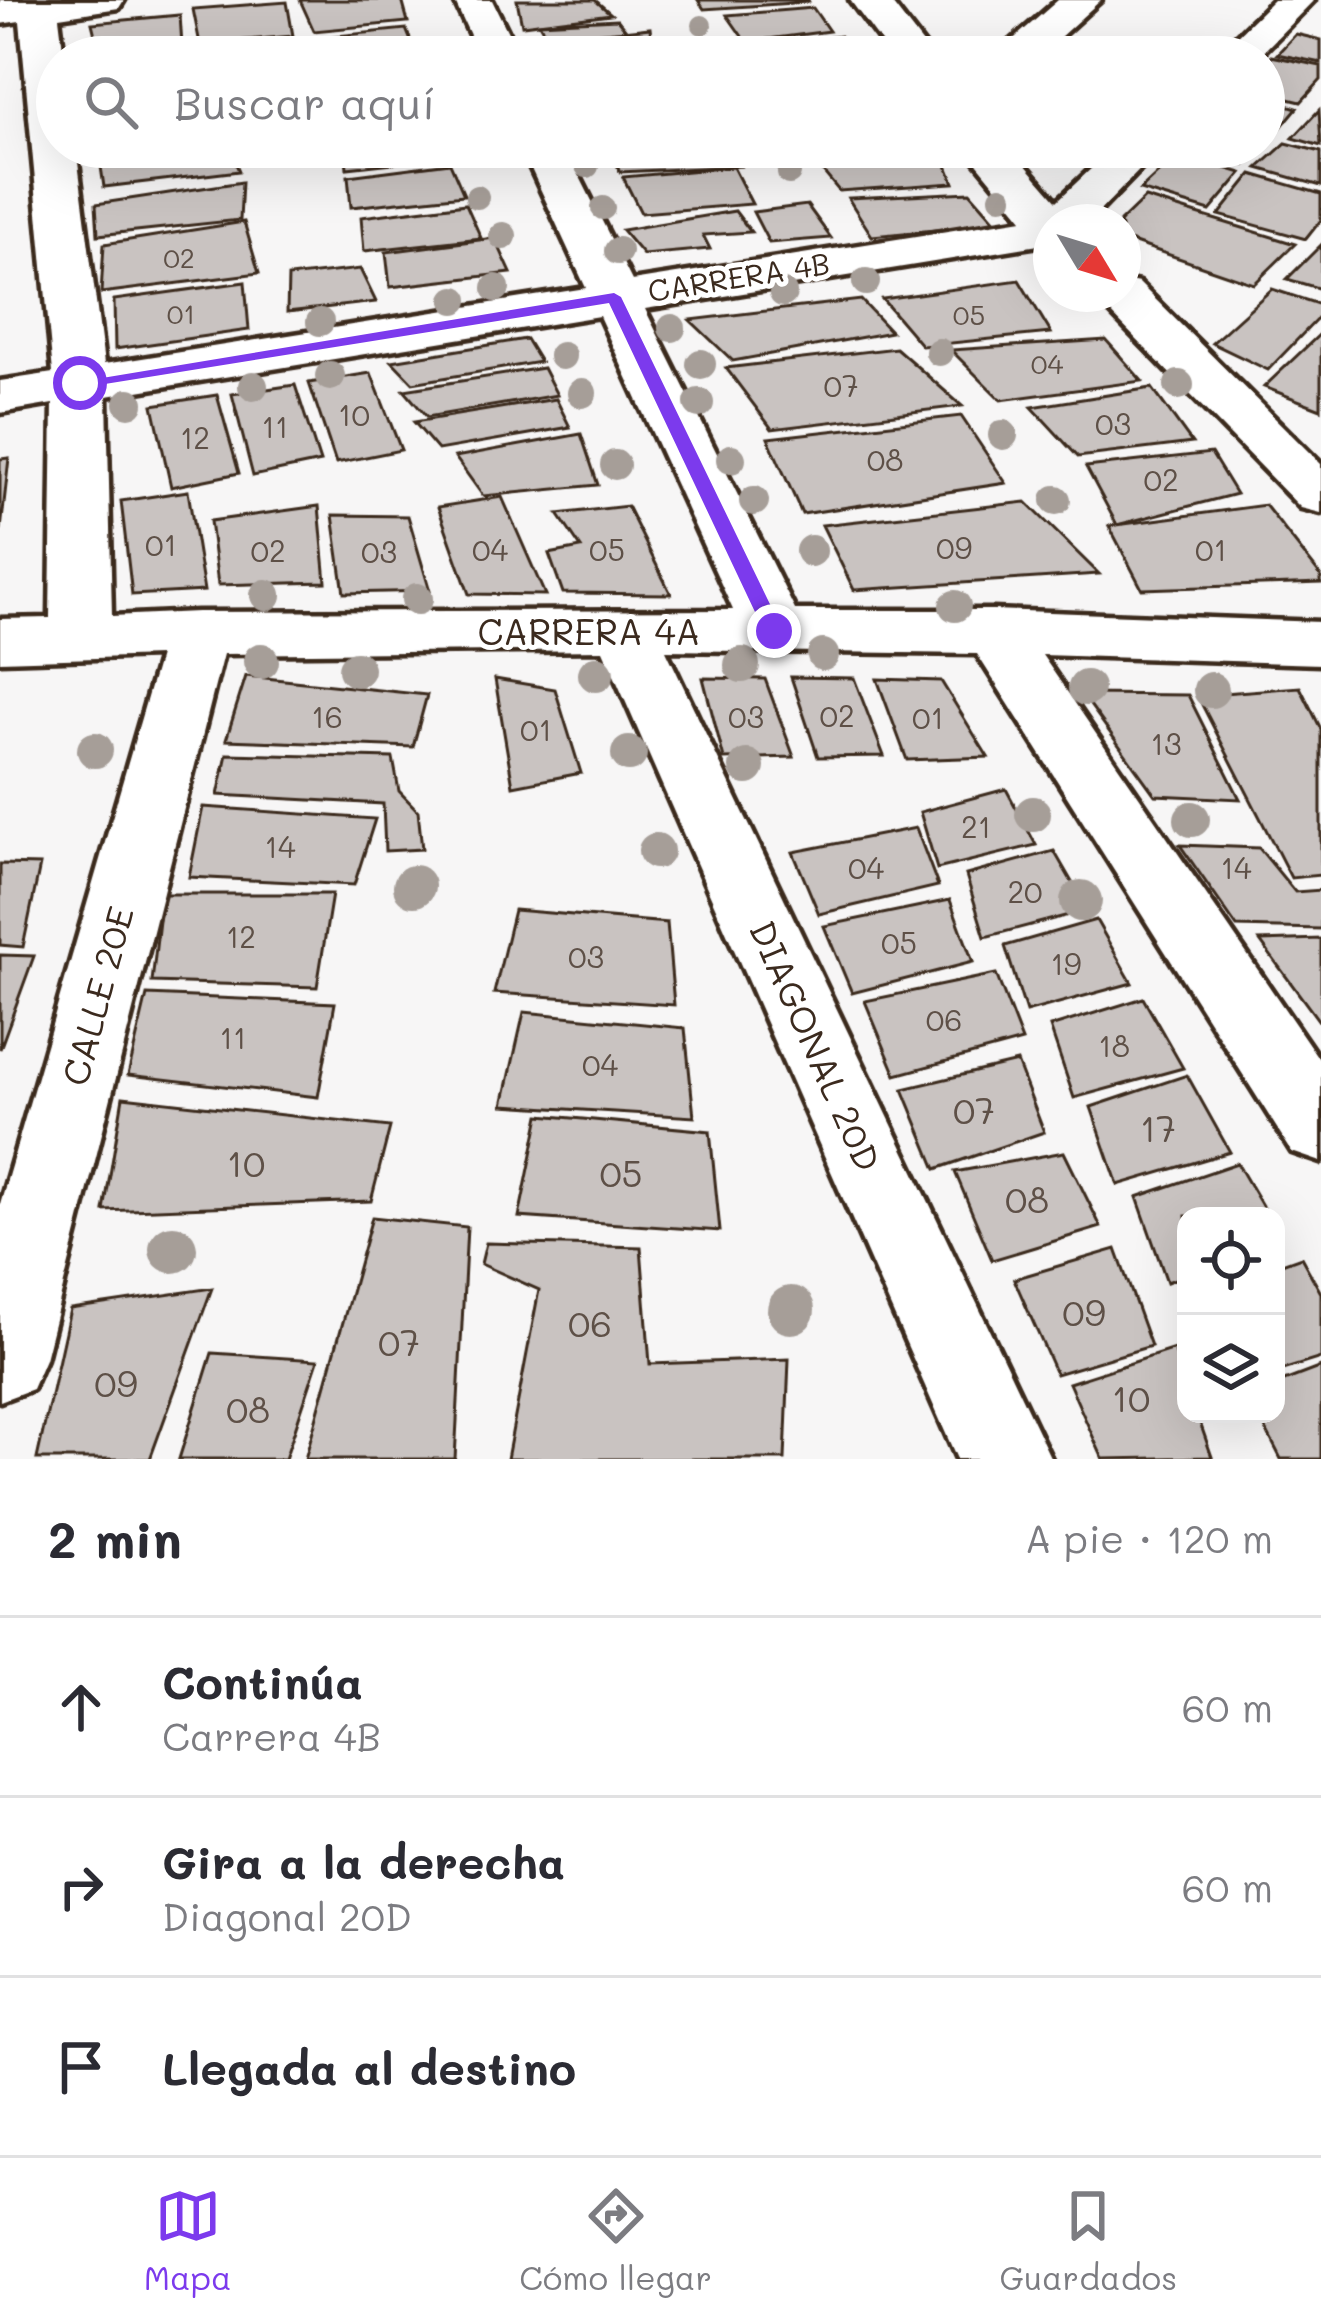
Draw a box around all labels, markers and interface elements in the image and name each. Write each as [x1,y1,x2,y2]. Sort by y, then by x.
search box [36,36,1285,168]
icon: search [78,69,144,135]
text: Buscar aquí [174,73,436,131]
north arrow [1033,204,1141,312]
house number: 02 [163,240,195,275]
street label: CARRERA 4B [645,242,833,310]
house number: 01 [167,296,195,331]
house number: 05 [953,297,985,332]
house number: 04 [1031,346,1063,381]
route start [53,356,107,410]
house number: 07 [823,365,859,405]
house number: 10 [338,394,370,434]
house number: 03 [1095,403,1131,443]
house number: 11 [262,406,288,446]
house number: 12 [180,417,210,457]
house number: 08 [867,439,903,479]
house number: 02 [1143,459,1179,499]
house number: 01 [145,524,177,564]
house number: 09 [936,527,972,567]
house number: 04 [472,529,508,569]
house number: 05 [589,529,625,569]
house number: 01 [1195,529,1227,569]
house number: 02 [250,530,286,570]
house number: 03 [361,531,397,571]
route end [747,604,801,658]
street label: CARRERA 4A [478,607,700,654]
house number: 02 [819,695,855,735]
house number: 16 [311,696,343,736]
house number: 03 [728,696,764,736]
house number: 01 [912,697,944,737]
house number: 01 [520,709,552,749]
house number: 13 [1151,723,1182,763]
house number: 21 [961,806,991,846]
house number: 14 [264,826,296,866]
house number: 04 [848,847,884,887]
house number: 14 [1220,847,1252,887]
house number: 20 [1007,871,1043,911]
street label: CALLE 20E [50,901,143,1090]
street label: DIAGONAL 20D [740,913,893,1178]
house number: 12 [226,916,256,956]
house number: 05 [881,922,917,962]
house number: 03 [568,936,604,976]
house number: 19 [1050,943,1082,983]
house number: 06 [926,999,962,1039]
house number: 11 [220,1017,246,1057]
house number: 18 [1098,1025,1130,1065]
house number: 04 [582,1044,618,1084]
house number: 07 [953,1086,995,1133]
house number: 17 [1140,1104,1176,1151]
house number: 10 [227,1139,265,1186]
house number: 05 [599,1149,643,1196]
house number: 08 [1005,1175,1049,1222]
map controls [1177,1207,1285,1423]
button: locate [1177,1207,1285,1315]
house number: 09 [1062,1288,1106,1335]
house number: 06 [568,1299,612,1346]
button: layers [1177,1315,1285,1423]
house number: 07 [378,1318,420,1365]
house number: 09 [94,1359,138,1406]
house number: 10 [1112,1374,1150,1421]
house number: 08 [226,1385,270,1432]
text: 2 min [48,1504,182,1571]
text: A pie · 120 m [1025,1512,1273,1563]
text: Continúa [162,1652,363,1710]
icon: ahead [48,1674,114,1740]
text: 60 m [1182,1681,1273,1732]
text: Carrera 4B [162,1710,381,1761]
text: Gira a la derecha [162,1832,565,1890]
icon: right [48,1854,114,1920]
text: 60 m [1182,1861,1273,1912]
text: Diagonal 20D [162,1890,412,1941]
icon: arrive [48,2034,114,2100]
text: Llegada al destino [162,2038,576,2096]
tab: Mapa [144,2183,232,2298]
tab: Cómo llegar [519,2183,712,2298]
tab: Guardados [1000,2183,1177,2298]

